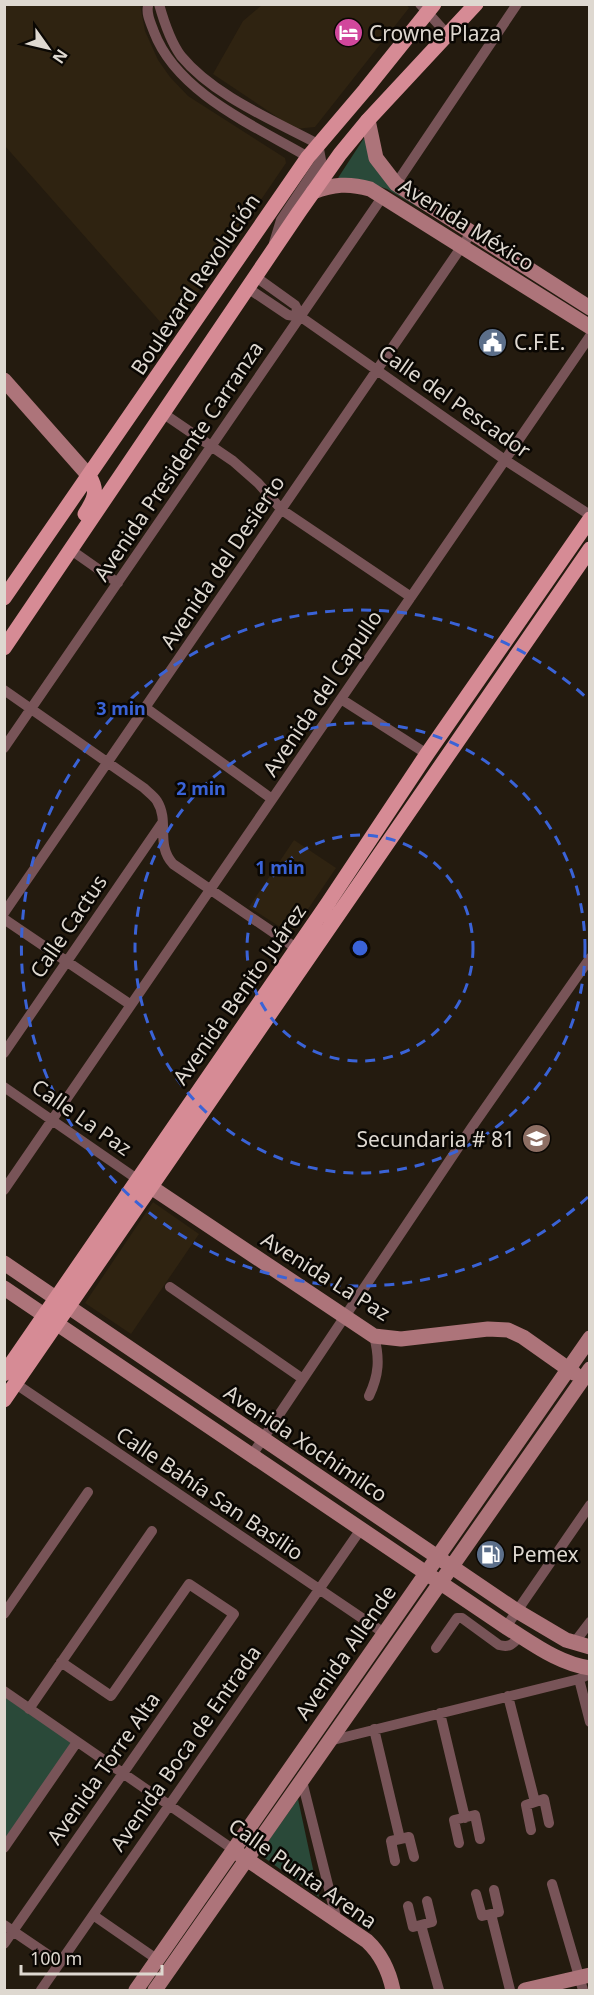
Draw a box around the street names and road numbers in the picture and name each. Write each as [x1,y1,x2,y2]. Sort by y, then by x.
street label: Avenida México [394,171,540,277]
street label: Boulevard Revolución [124,188,266,380]
street label: Avenida Presidente Carranza [87,336,269,586]
street label: Calle del Pescador [373,338,537,464]
street label: Avenida del Desierto [153,470,291,654]
street label: Avenida del Capullo [256,605,388,781]
street label: Calle Cactus [23,869,113,983]
street label: Avenida Benito Juárez [166,898,312,1090]
street label: Calle La Paz [27,1072,138,1162]
street label: Avenida La Paz [256,1225,396,1327]
street label: Avenida Xochimilco [219,1378,393,1508]
street label: Calle Bahía San Basilio [111,1420,309,1566]
street label: Avenida Allende [288,1579,402,1725]
street label: Avenida Boca de Entrada [103,1639,267,1857]
street label: Avenida Torre Alta [40,1686,166,1850]
street label: Calle Punta Arena [223,1811,383,1935]

